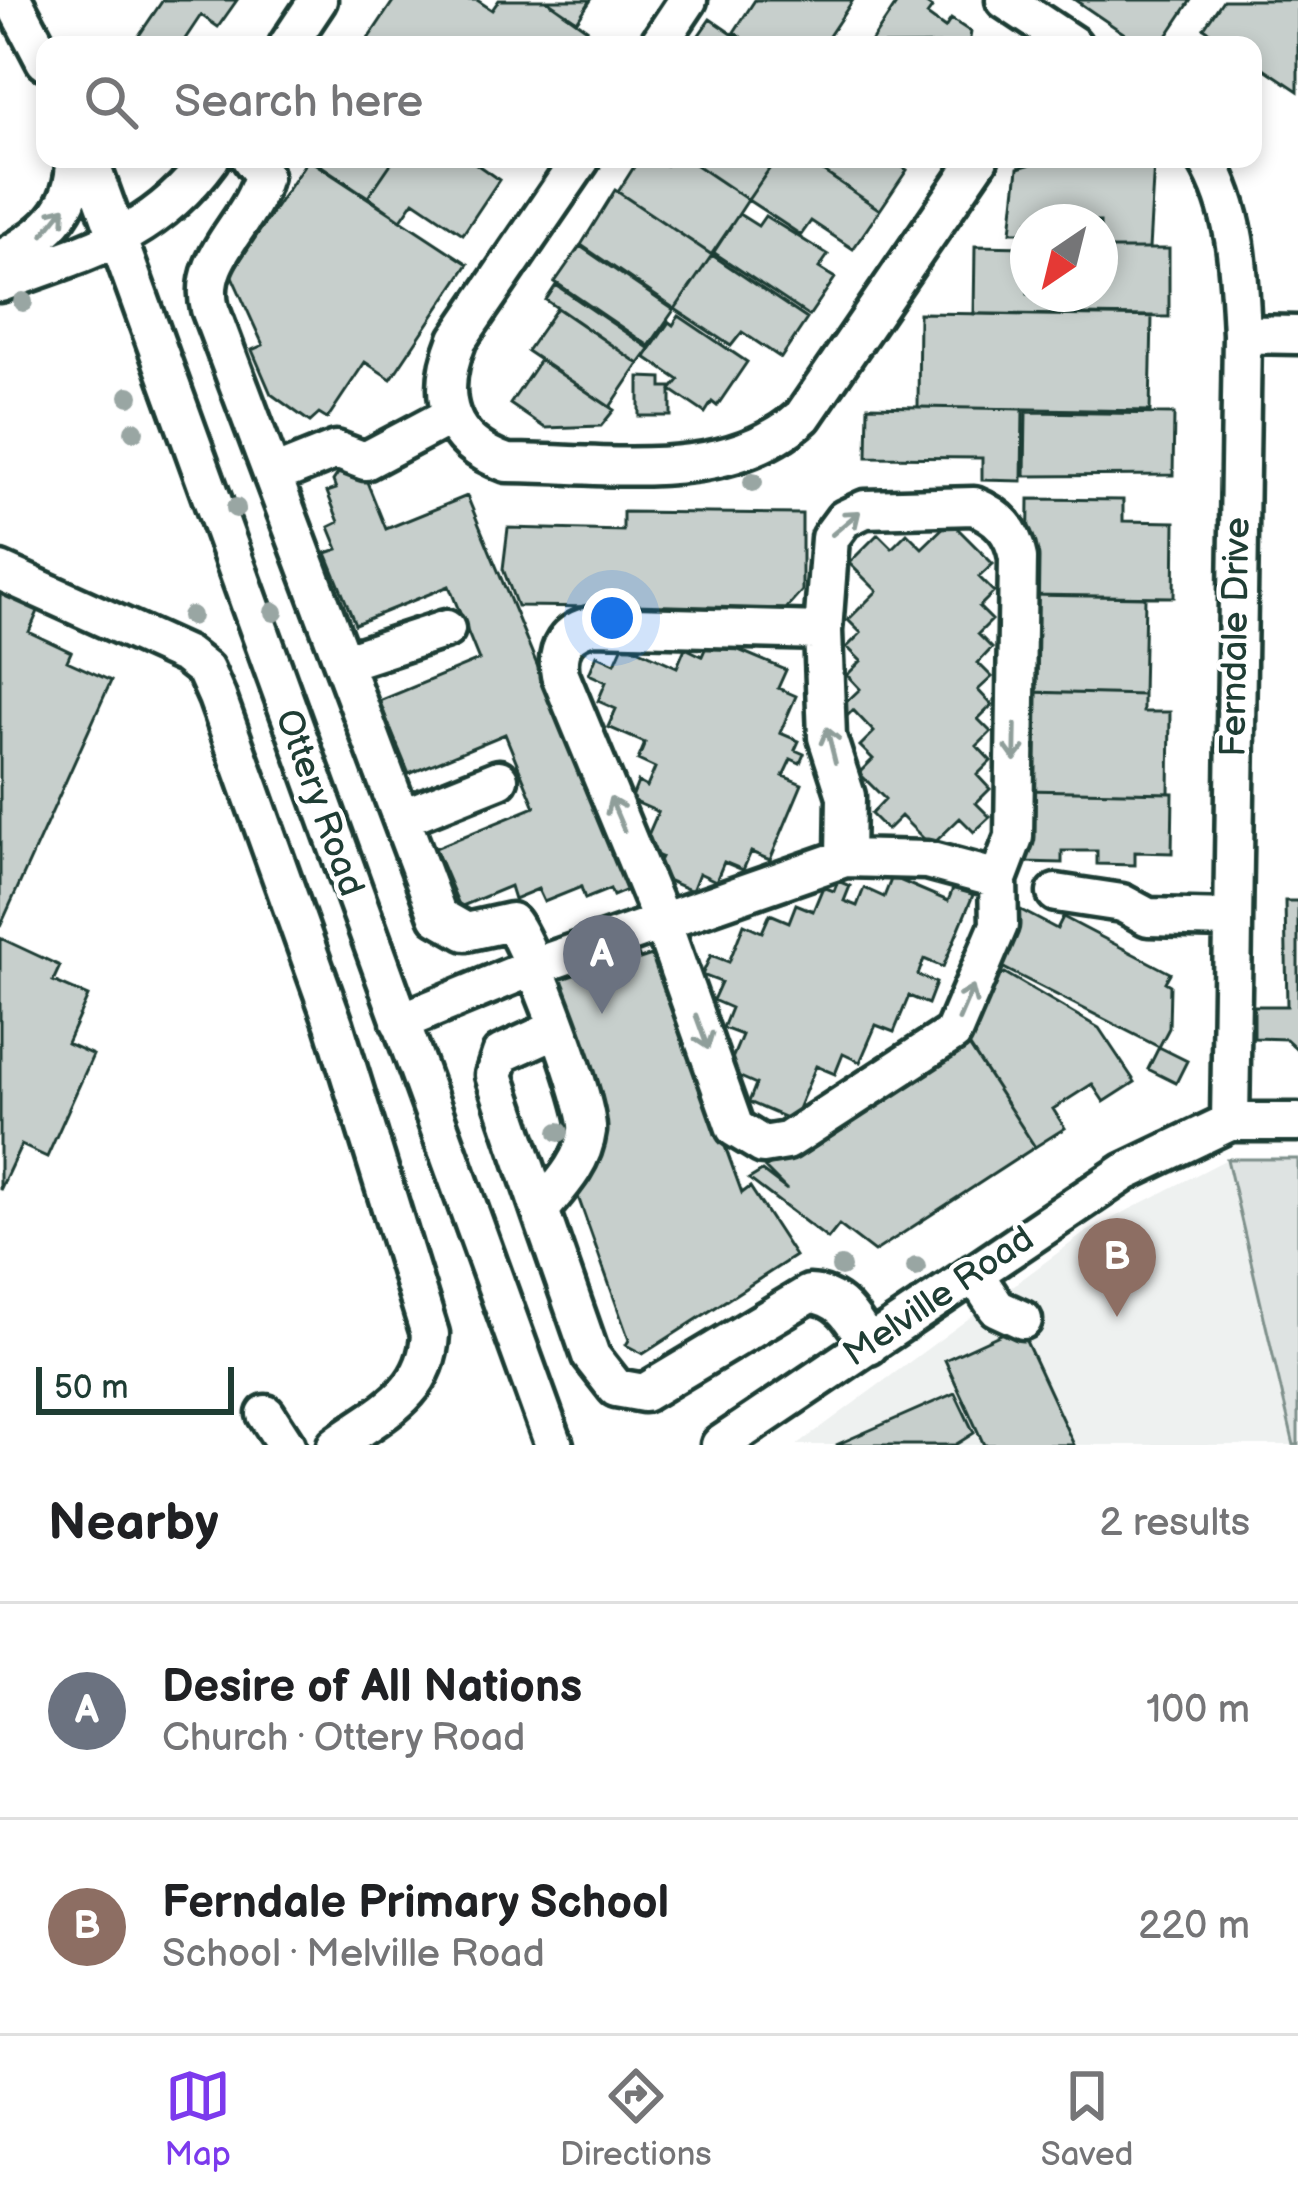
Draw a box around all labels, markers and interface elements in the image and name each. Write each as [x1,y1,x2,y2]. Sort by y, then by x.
search box [36,36,1262,168]
icon: search [78,69,144,135]
text: Search here [174,75,423,130]
north arrow [1010,204,1118,312]
one-way arrow [40,205,67,237]
one-way arrow [830,510,862,537]
street label: Ferndale Drive [1212,517,1260,757]
your location [582,588,642,648]
street label: Ottery Road [265,704,373,902]
one-way arrow [1004,723,1026,762]
one-way arrow [819,727,841,765]
one-way arrow [605,796,627,832]
pin: A [563,915,641,1014]
one-way arrow [957,985,978,1022]
one-way arrow [693,1013,714,1050]
street label: Melville Road [836,1218,1042,1376]
pin: B [1078,1218,1156,1317]
scale bar [36,1361,234,1414]
text: 50 m [54,1368,129,1408]
text: Nearby [48,1493,219,1554]
text: 2 results [1099,1500,1250,1547]
text: Desire of All Nations [162,1660,582,1715]
text: A [75,1687,99,1734]
text: 100 m [1146,1687,1250,1734]
text: Church · Ottery Road [162,1715,525,1762]
text: Ferndale Primary School [162,1876,669,1931]
text: B [73,1903,101,1950]
text: 220 m [1138,1903,1250,1950]
text: School · Melville Road [162,1931,545,1978]
tab: Map [165,2063,231,2175]
tab: Directions [560,2063,712,2175]
tab: Saved [1041,2063,1133,2175]

